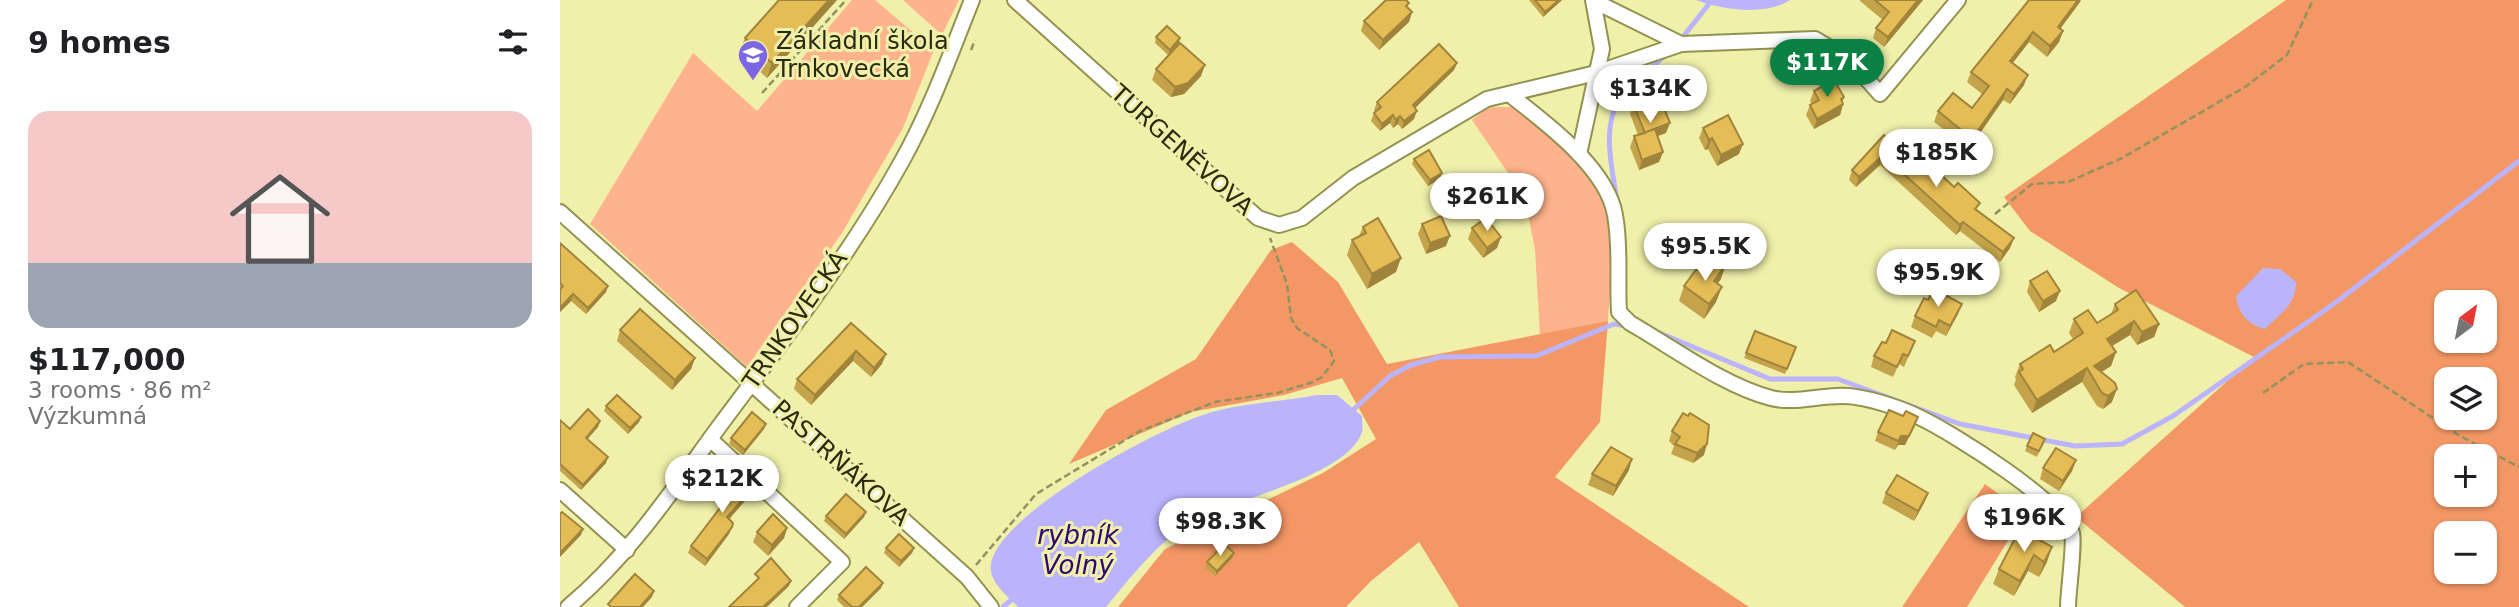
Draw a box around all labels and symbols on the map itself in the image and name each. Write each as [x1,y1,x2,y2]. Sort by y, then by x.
place label: Základní škola Trnkovecká [775,27,949,83]
school or university icon: Základní škola Trnkovecká [736,38,770,82]
pin: $117K [1778,40,1876,99]
pin: $134K [1601,66,1699,125]
street label: TURGENĚVOVA [1104,77,1260,222]
pin: $185K [1887,130,1985,189]
pin: $261K [1438,174,1536,233]
pin: $95.5K [1648,224,1762,283]
street label: TRNKOVECKÁ [736,244,853,395]
pin: $95.9K [1881,250,1995,309]
north arrow [2434,290,2497,354]
street label: PASTRŇÁKOVA [767,393,916,532]
pin: $212K [673,456,771,515]
pin: $196K [1975,494,2073,554]
pin: $98.3K [1163,498,1277,558]
water label: rybník Volný [1037,520,1120,580]

